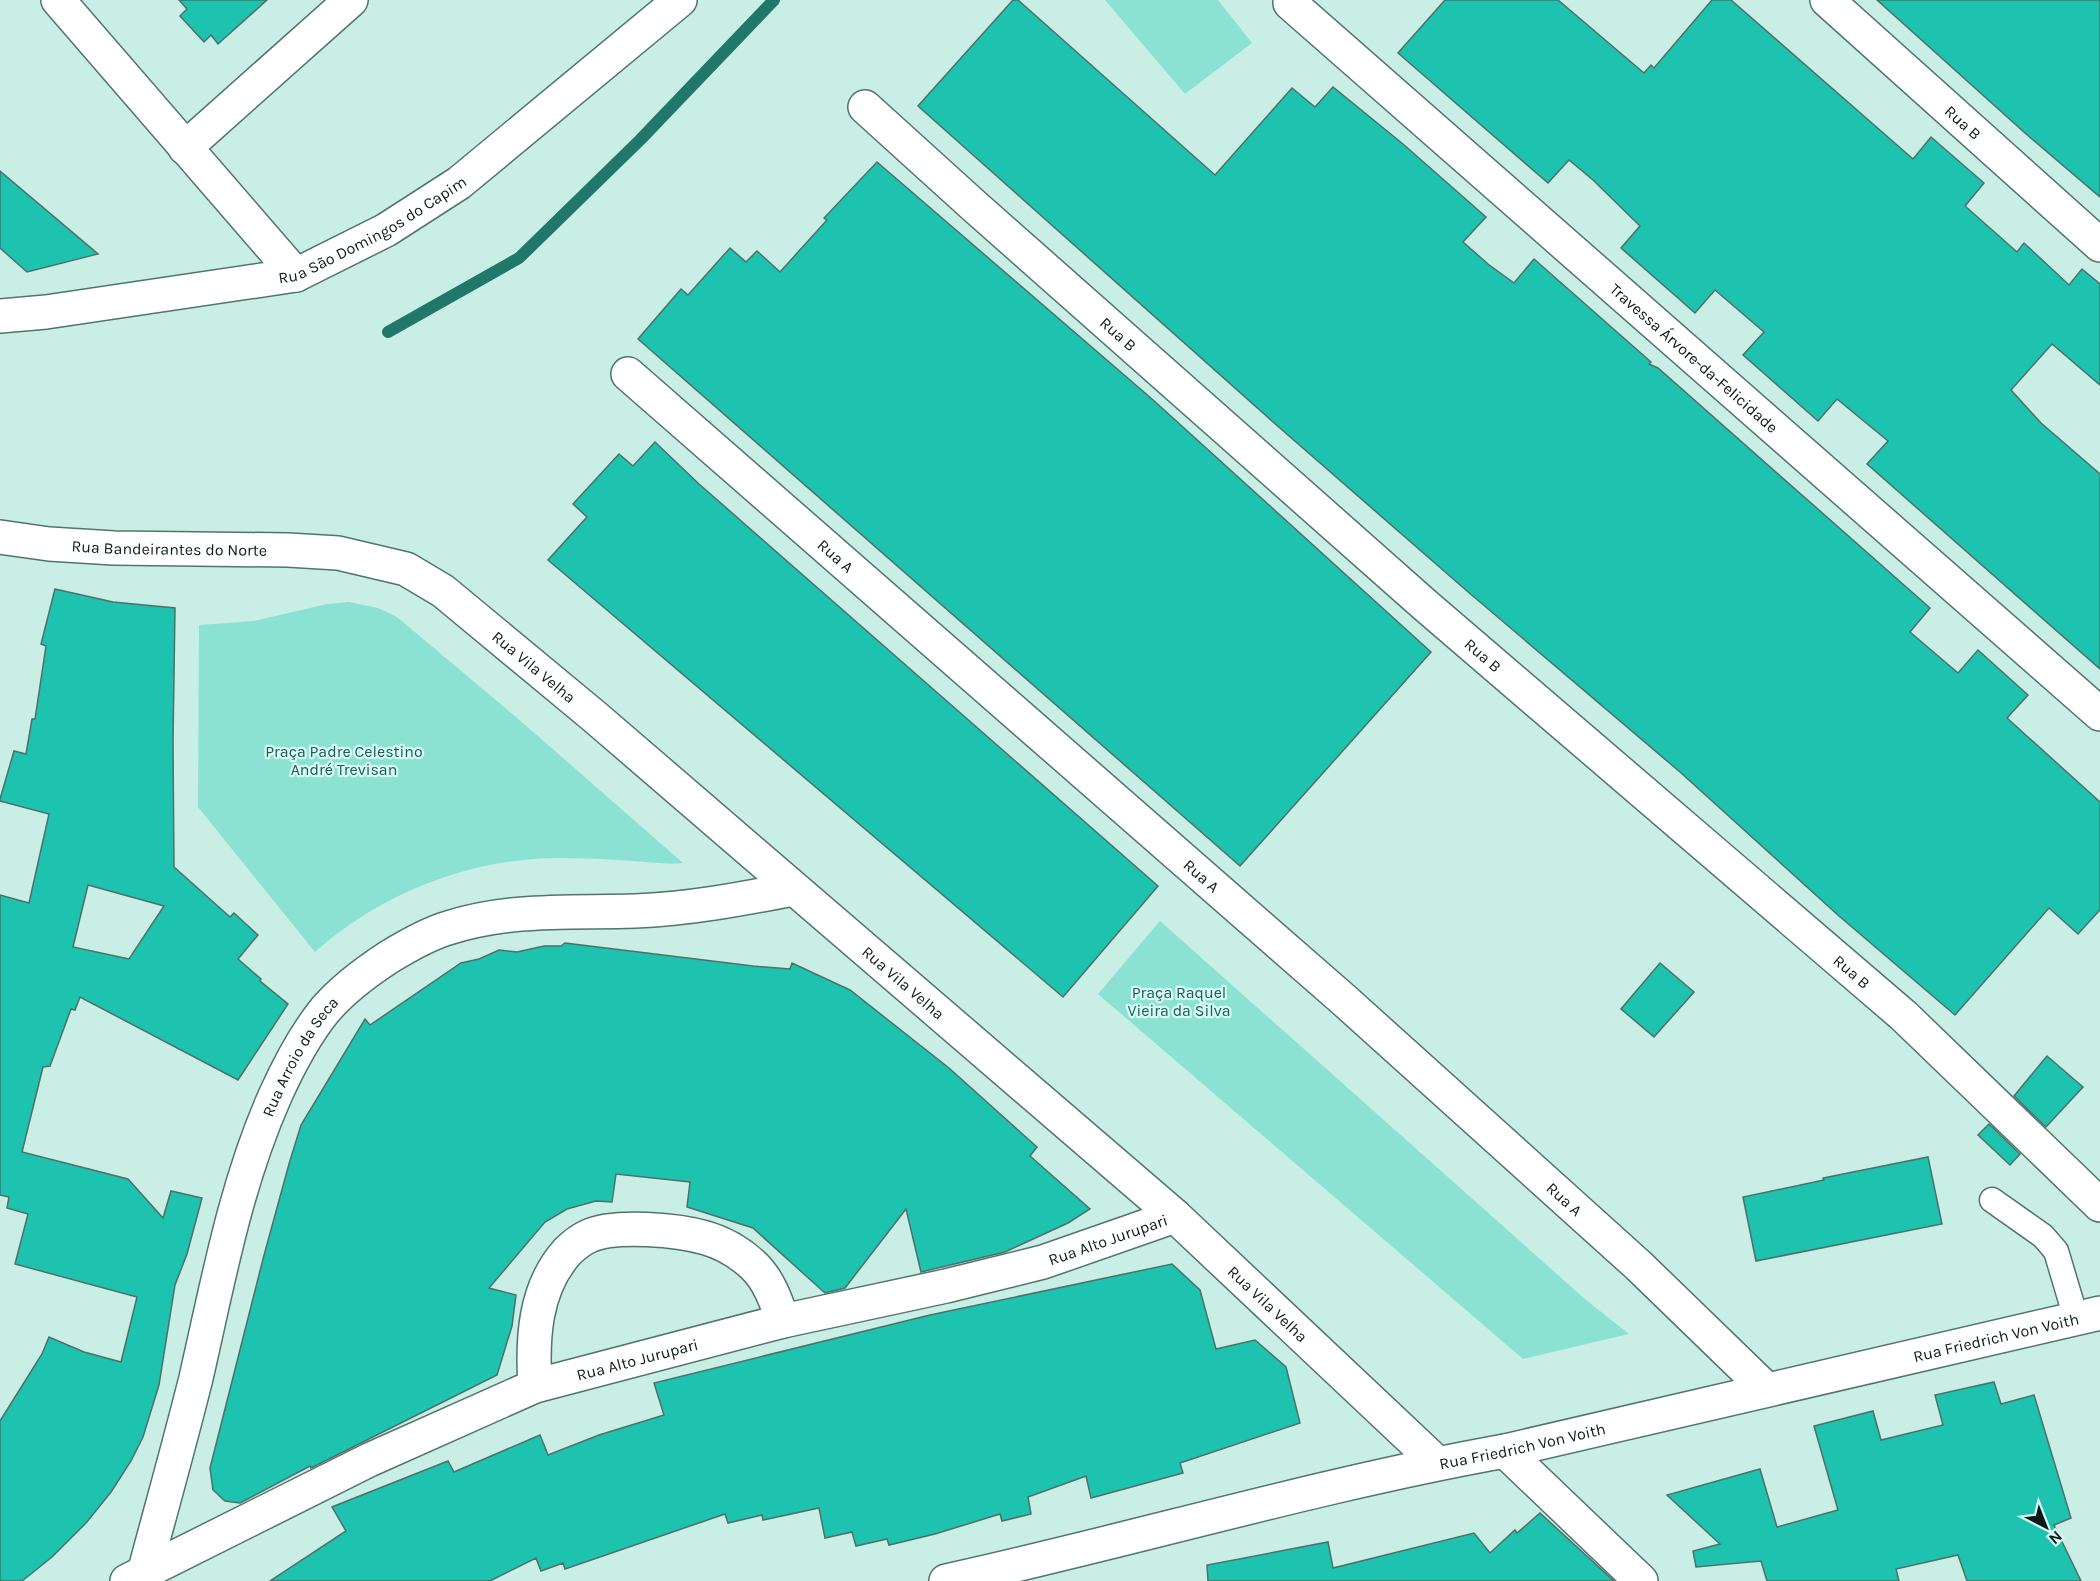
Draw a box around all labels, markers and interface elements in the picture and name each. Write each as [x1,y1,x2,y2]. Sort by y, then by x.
street label: Rua B [1941,101,1985,144]
street label: Rua São Domingos do Capim [277,172,470,287]
street label: Travessa Árvore-da-Felicidade [1606,280,1782,437]
street label: Rua B [1096,313,1140,355]
street label: Rua A [814,535,857,577]
street label: Rua Bandeirantes do Norte [71,536,267,560]
street label: Rua Vila Velha [488,627,579,707]
street label: Rua B [1461,634,1505,676]
park label: Praça Padre Celestino André Trevisan [265,742,423,779]
street label: Rua A [1180,855,1223,897]
street label: Rua Vila Velha [858,942,948,1023]
street label: Rua B [1829,951,1874,993]
park label: Praça Raquel Vieira da Silva [1128,983,1231,1020]
street label: Rua Arroio da Seca [258,993,342,1120]
street label: Rua A [1543,1178,1586,1220]
street label: Rua Alto Jurupari [1046,1210,1170,1269]
street label: Rua Vila Velha [1224,1262,1312,1346]
street label: Rua Friedrich Von Voith [1911,1309,2081,1366]
street label: Rua Alto Jurupari [575,1335,700,1385]
street label: Rua Friedrich Von Voith [1438,1419,1607,1473]
north arrow [2016,1497,2076,1557]
text: N [2045,1527,2066,1549]

